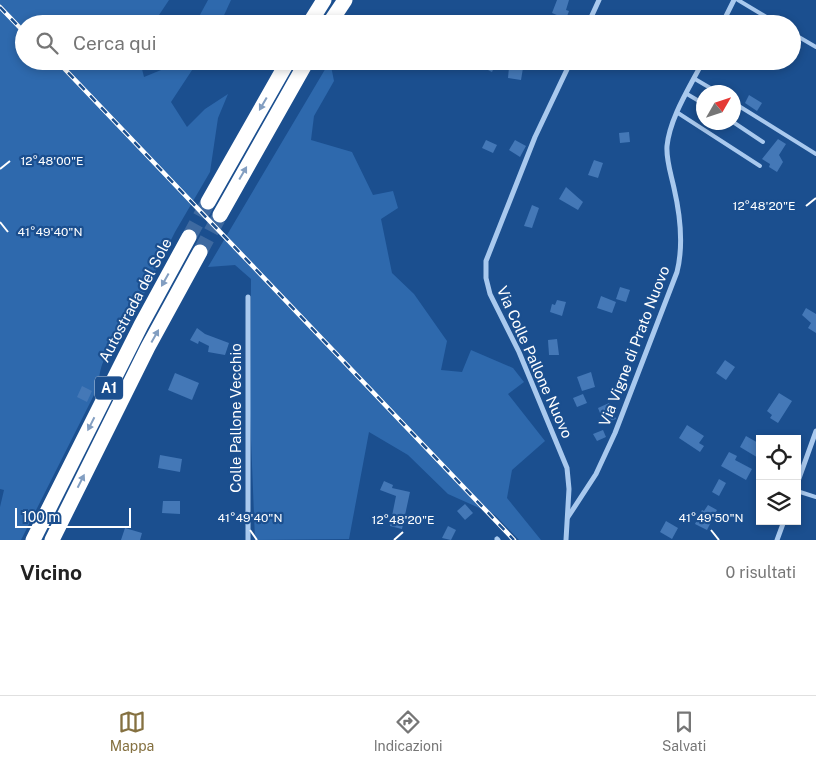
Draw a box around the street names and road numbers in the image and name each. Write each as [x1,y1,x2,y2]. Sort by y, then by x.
street label: Autostrada del Sole [95,235,175,365]
street label: Via Vigne di Prato Nuovo [596,263,672,429]
street label: Via Colle Pallone Nuovo [494,283,576,441]
street label: Colle Pallone Vecchio [227,343,244,493]
road number: A1 [95,376,123,399]

